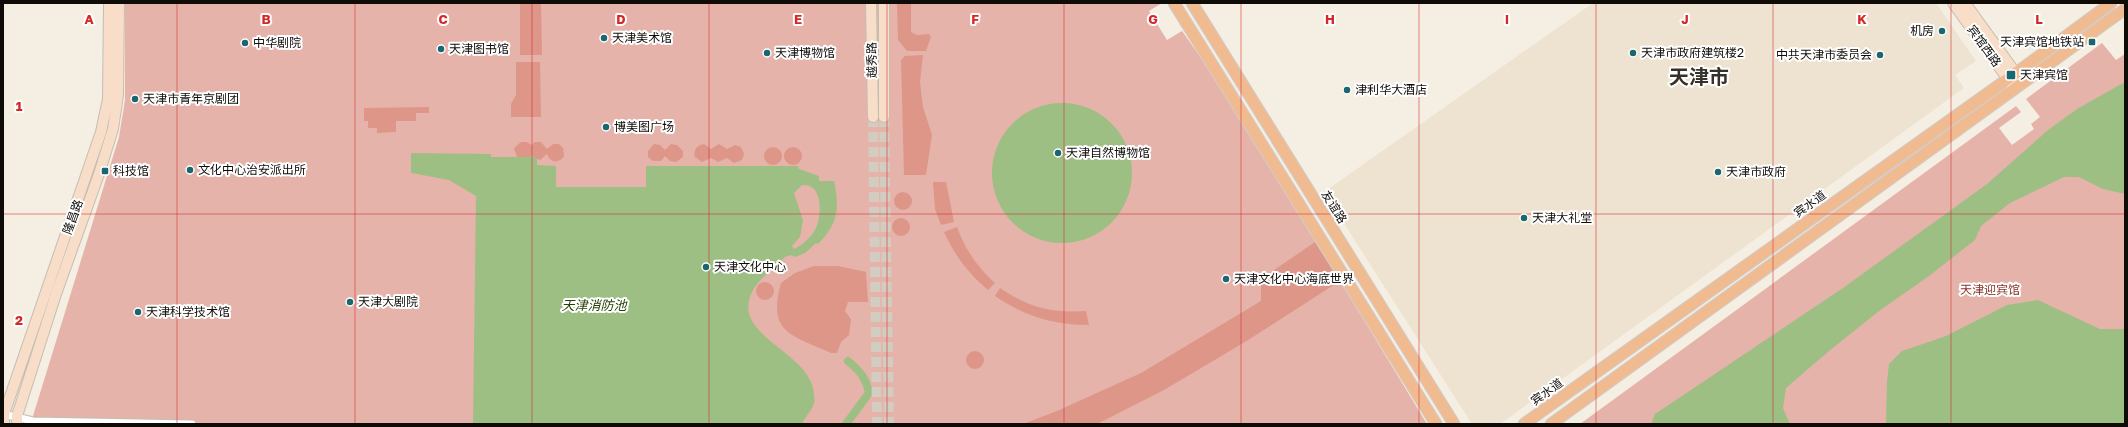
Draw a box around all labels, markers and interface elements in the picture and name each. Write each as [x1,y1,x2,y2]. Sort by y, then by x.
text: A [84,11,94,27]
text: B [261,11,271,27]
text: C [438,11,448,27]
text: D [616,11,626,27]
text: E [794,11,802,27]
text: F [971,11,979,27]
text: G [1148,11,1158,27]
text: H [1325,11,1335,27]
text: I [1505,11,1509,27]
text: J [1681,11,1689,27]
text: K [1857,11,1867,27]
text: L [2035,11,2043,27]
street label: 宾馆西路 [1964,22,2005,70]
place label: 机房 [1910,23,1934,38]
marker: 机房 [1937,26,1947,36]
place label: 天津美术馆 [612,30,672,45]
marker: 天津美术馆 [599,33,609,43]
place label: 天津宾馆地铁站 [2000,34,2084,49]
place label: 中华剧院 [253,35,301,50]
marker: 天津宾馆地铁站 [2087,37,2097,47]
marker: 中华剧院 [240,38,250,48]
place label: 天津图书馆 [449,41,509,56]
street label: 越秀路 [864,42,879,78]
marker: 天津图书馆 [436,44,446,54]
place label: 天津博物馆 [775,45,835,60]
place label: 天津市政府建筑楼2 [1641,45,1744,60]
place label: 中共天津市委员会 [1776,47,1872,62]
marker: 天津博物馆 [762,48,772,58]
marker: 天津市政府建筑楼2 [1628,48,1638,58]
marker: 中共天津市委员会 [1875,50,1885,60]
district label: 天津市 [1669,64,1729,88]
place label: 天津宾馆 [2020,67,2068,82]
marker: 天津宾馆 [2005,69,2017,81]
place label: 津利华大酒店 [1355,82,1427,97]
marker: 津利华大酒店 [1342,85,1352,95]
place label: 天津市青年京剧团 [143,91,239,106]
marker: 天津市青年京剧团 [130,94,140,104]
text: 1 [16,98,23,114]
place label: 博美图广场 [614,119,674,134]
marker: 博美图广场 [601,122,611,132]
place label: 天津自然博物馆 [1066,145,1150,160]
marker: 天津自然博物馆 [1053,148,1063,158]
place label: 文化中心治安派出所 [198,162,306,177]
place label: 科技馆 [113,163,149,178]
place label: 天津市政府 [1726,164,1786,179]
marker: 文化中心治安派出所 [185,165,195,175]
marker: 科技馆 [100,166,110,176]
marker: 天津市政府 [1713,167,1723,177]
street label: 友谊路 [1319,187,1350,226]
street label: 宾水道 [1791,187,1829,220]
street label: 隆昌路 [59,197,86,236]
place label: 天津大礼堂 [1532,210,1592,225]
marker: 天津大礼堂 [1519,213,1529,223]
place label: 天津文化中心 [714,259,786,274]
marker: 天津文化中心 [701,262,711,272]
place label: 天津文化中心海底世界 [1234,271,1354,286]
marker: 天津文化中心海底世界 [1221,274,1231,284]
park label: 天津迎宾馆 [1960,282,2020,297]
place label: 天津大剧院 [358,294,418,309]
marker: 天津大剧院 [345,297,355,307]
water label: 天津消防池 [561,297,628,313]
place label: 天津科学技术馆 [146,304,230,319]
marker: 天津科学技术馆 [133,307,143,317]
text: 2 [15,312,23,328]
street label: 宾水道 [1528,375,1566,408]

